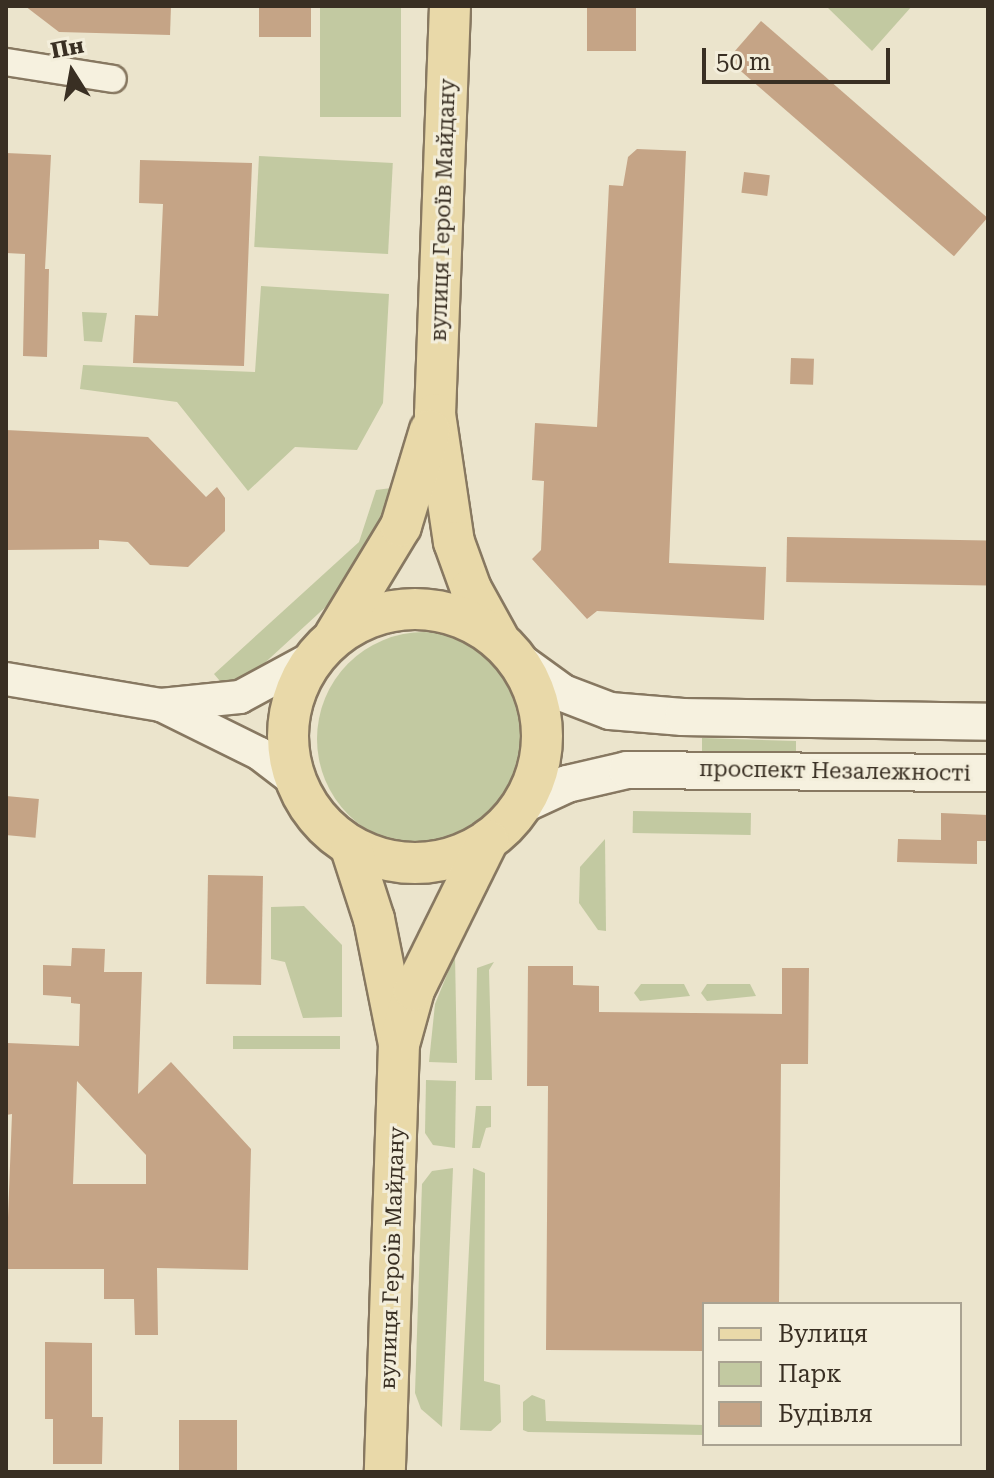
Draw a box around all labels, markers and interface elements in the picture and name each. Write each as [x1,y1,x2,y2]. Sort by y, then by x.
north arrow [32,32,112,112]
scale bar [706,32,894,82]
text: Пн [49,33,86,63]
text: 50 m [716,48,771,76]
street label: вулиця Героїв Майдану [425,78,461,342]
street label: проспект Незалежності [699,755,971,787]
street label: вулиця Героїв Майдану [374,1126,410,1390]
legend [702,1302,962,1446]
text: Вулиця [778,1320,868,1348]
text: Парк [778,1360,841,1388]
text: Будівля [778,1400,873,1428]

